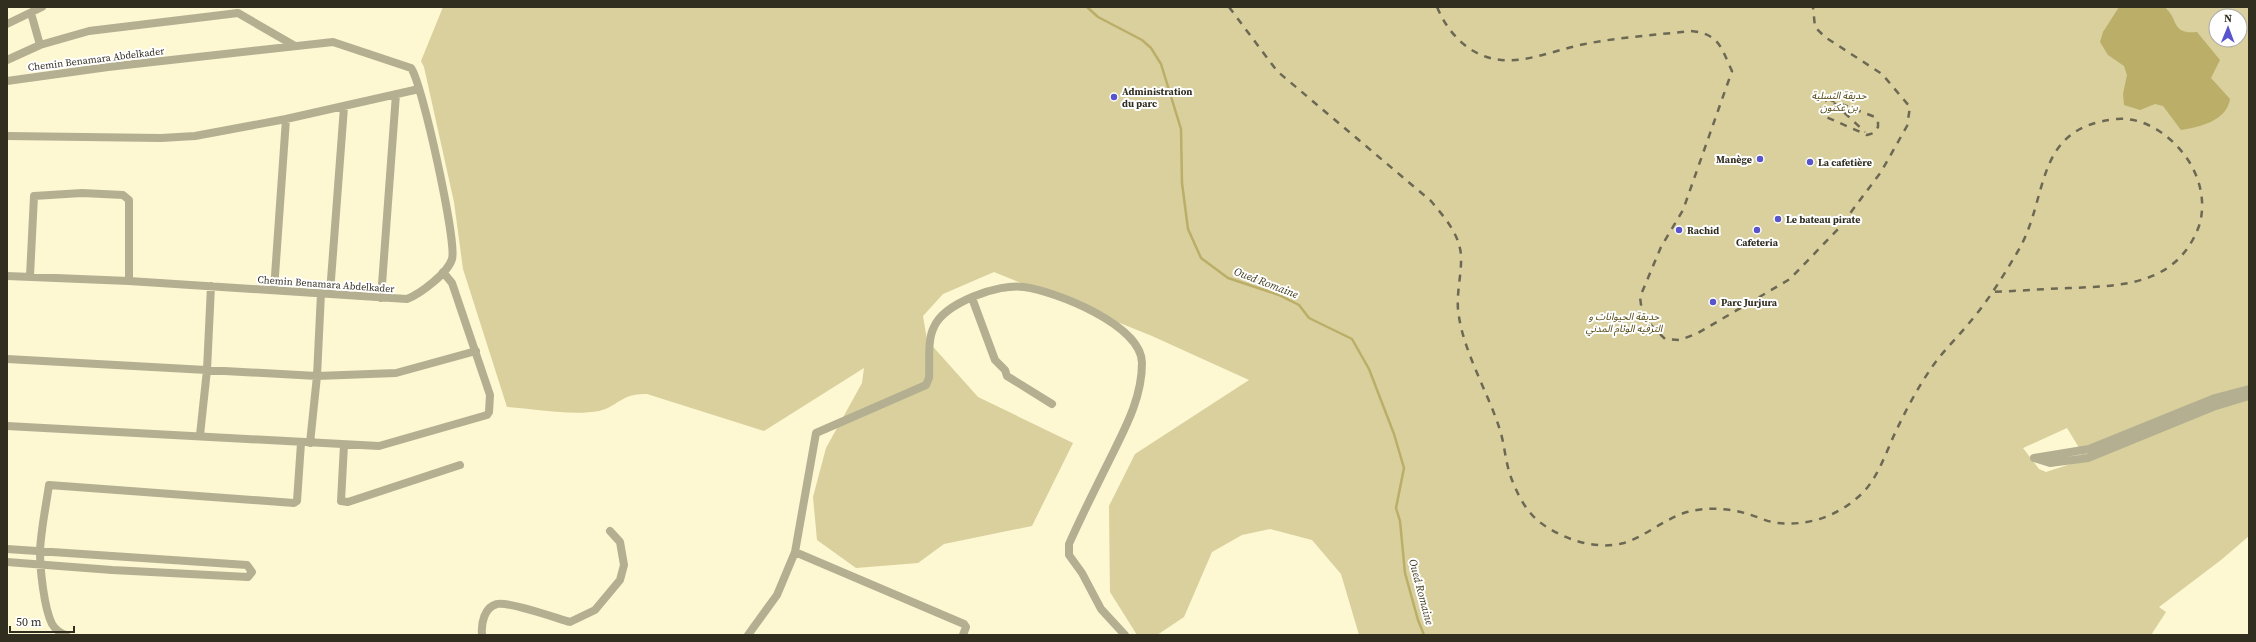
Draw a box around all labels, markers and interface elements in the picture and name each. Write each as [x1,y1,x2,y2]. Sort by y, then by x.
north arrow [2208,8,2248,48]
text: N [2224,11,2232,26]
street label: Chemin Benamara Abdelkader [27,44,166,74]
place label: Administration du parc [1122,85,1192,110]
park label: حديقة التسلية بن عكنون [1811,89,1867,114]
marker: Administration du parc [1109,92,1119,102]
place label: Manège [1716,153,1752,166]
marker: Manège [1755,154,1765,164]
place label: La cafetière [1818,156,1872,169]
marker: La cafetière [1805,157,1815,167]
place label: Le bateau pirate [1786,213,1860,226]
marker: Le bateau pirate [1773,214,1783,224]
place label: Rachid [1687,224,1719,237]
marker: Rachid [1674,225,1684,235]
marker: Cafeteria [1752,225,1762,235]
place label: Cafeteria [1736,236,1779,249]
water label: Oued Romaine [1232,264,1301,302]
street label: Chemin Benamara Abdelkader [257,273,396,295]
place label: Parc Jurjura [1721,296,1778,309]
marker: Parc Jurjura [1708,297,1718,307]
park label: حديقة الحيوانات و الترفيه الوئام المدني [1586,310,1664,336]
water label: Oued Romaine [1405,557,1437,627]
scale bar [10,608,74,634]
text: 50 m [16,614,42,630]

